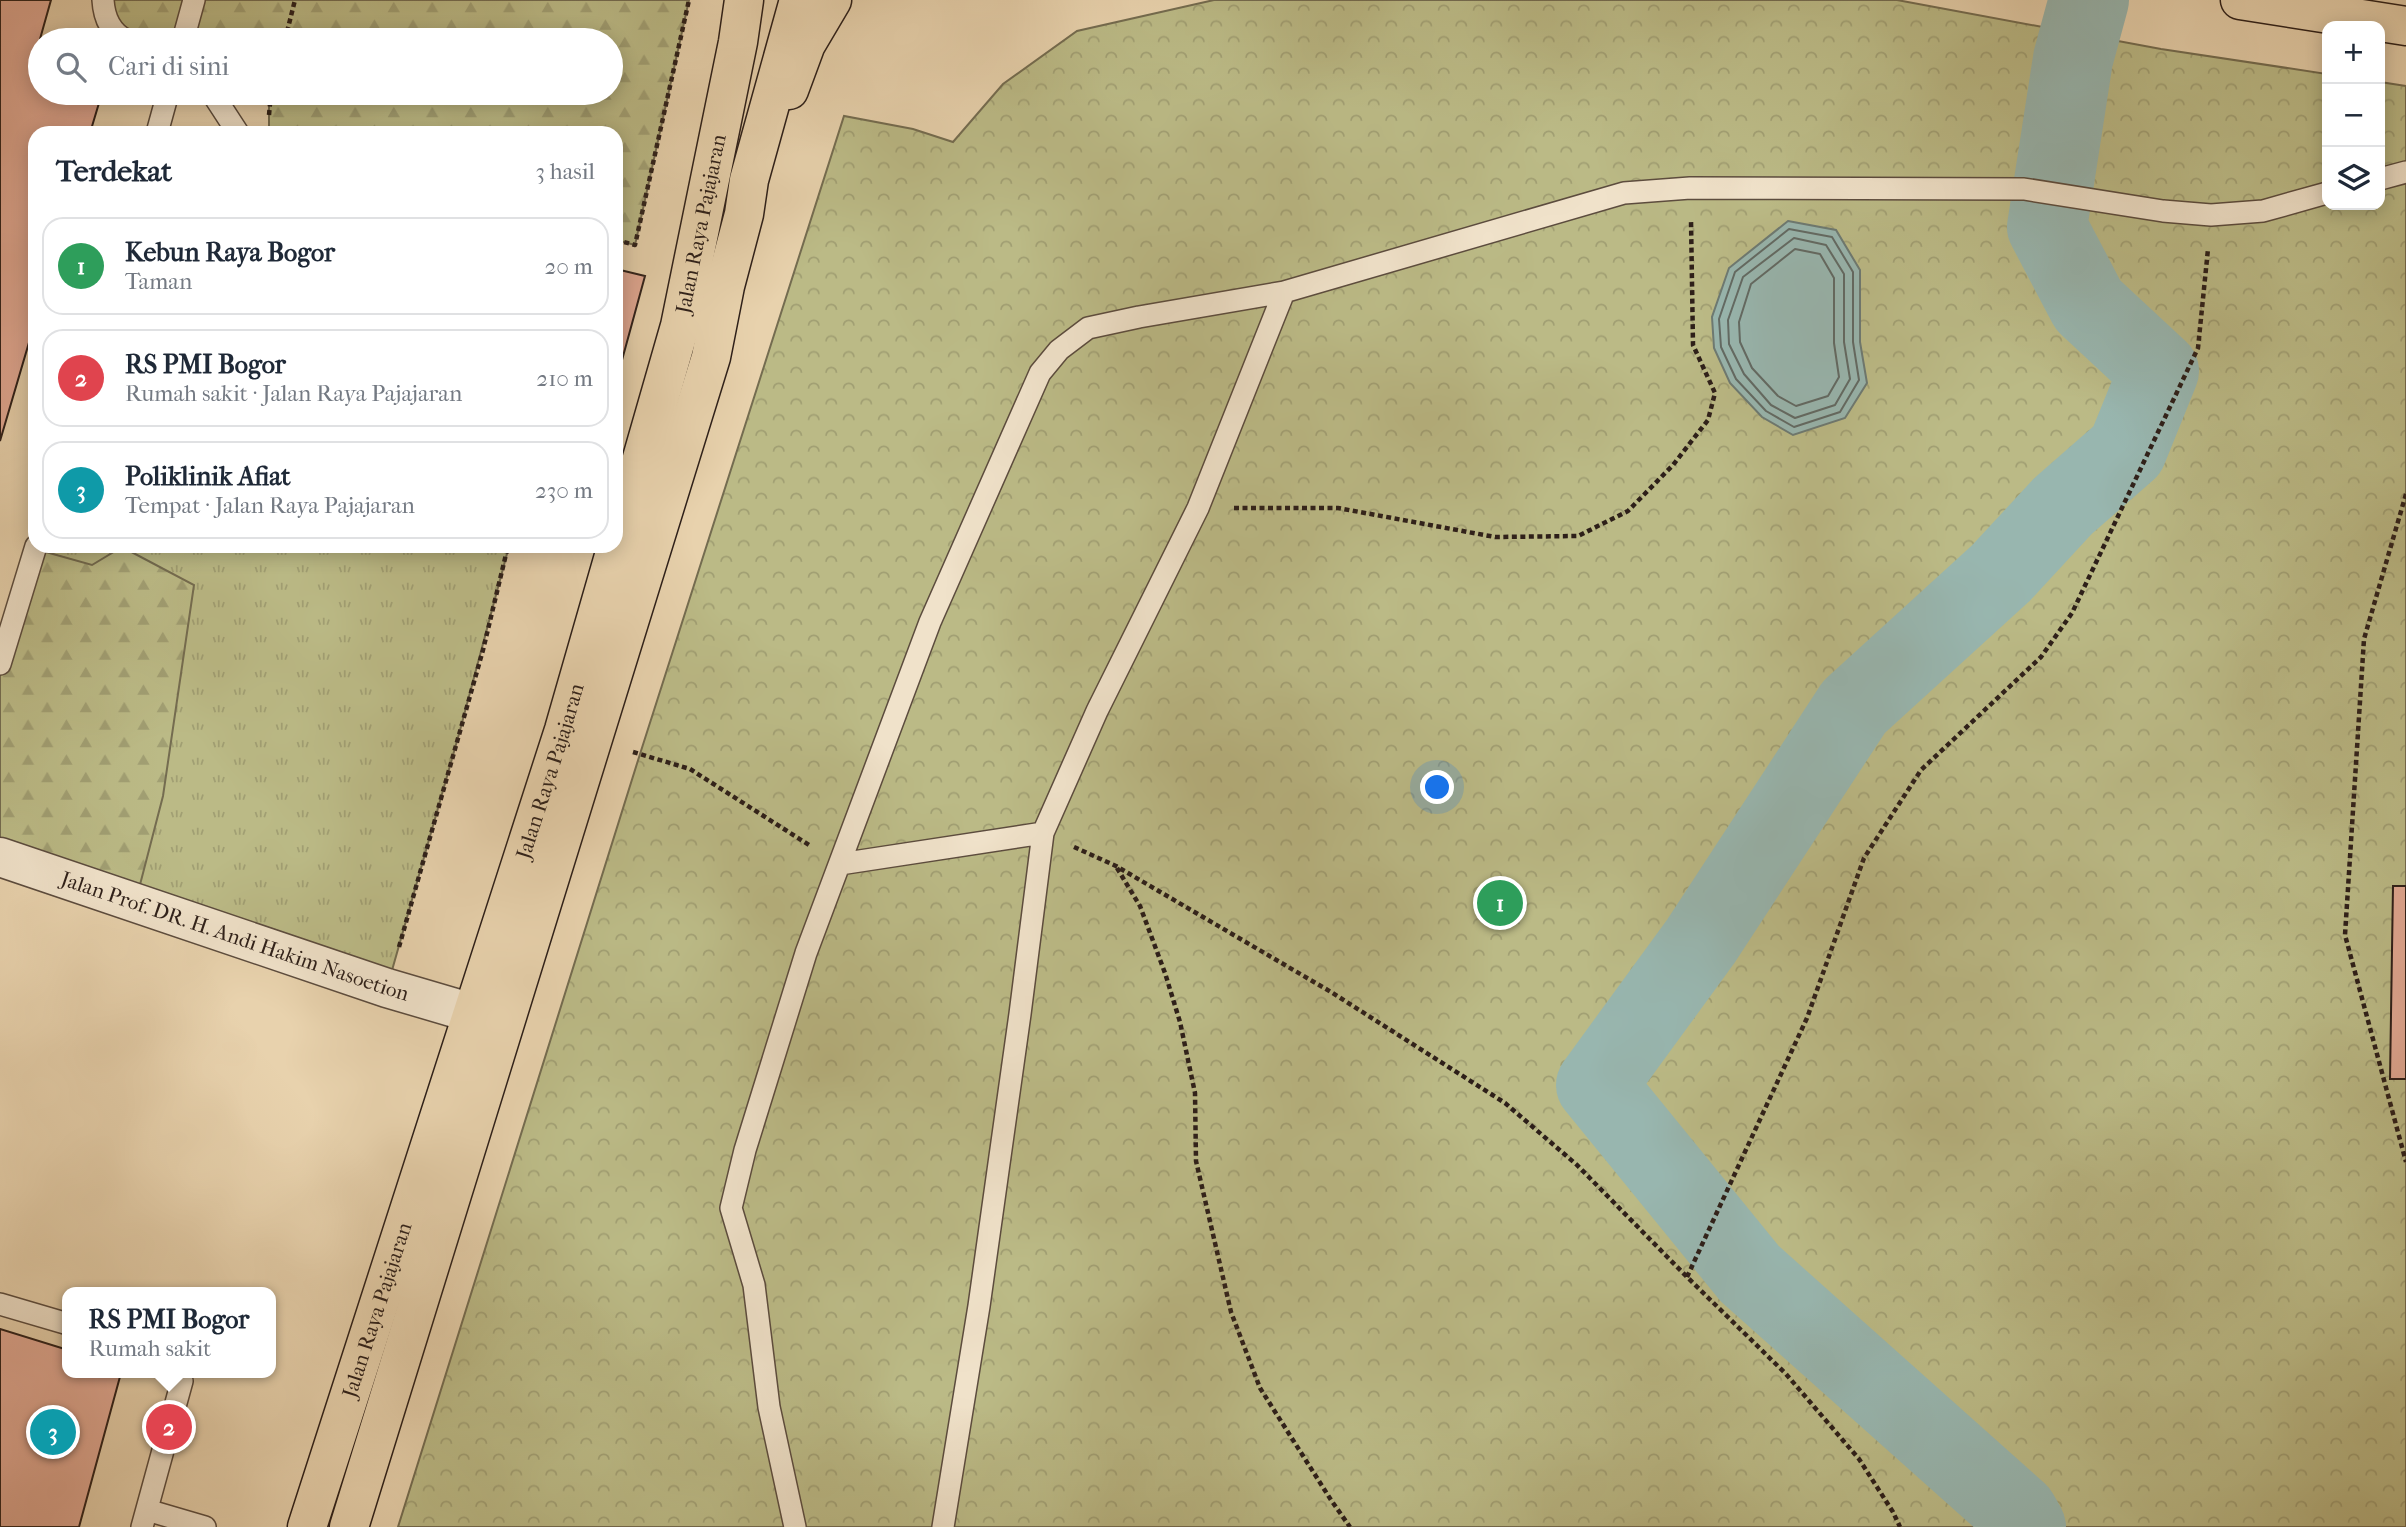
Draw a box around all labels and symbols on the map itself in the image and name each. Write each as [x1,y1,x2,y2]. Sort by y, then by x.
street label: Jalan Raya Pajajaran [670,132,731,318]
street label: Jalan Raya Pajajaran [511,681,589,864]
your location [1420,770,1454,804]
street label: Jalan Prof. DR. H. Andi Hakim Nasoetion [56,866,412,1006]
pin: 1 [1477,877,1523,929]
street label: Jalan Raya Pajajaran [337,1219,416,1403]
pin: 2 [146,1401,192,1453]
pin: 3 [30,1406,76,1458]

